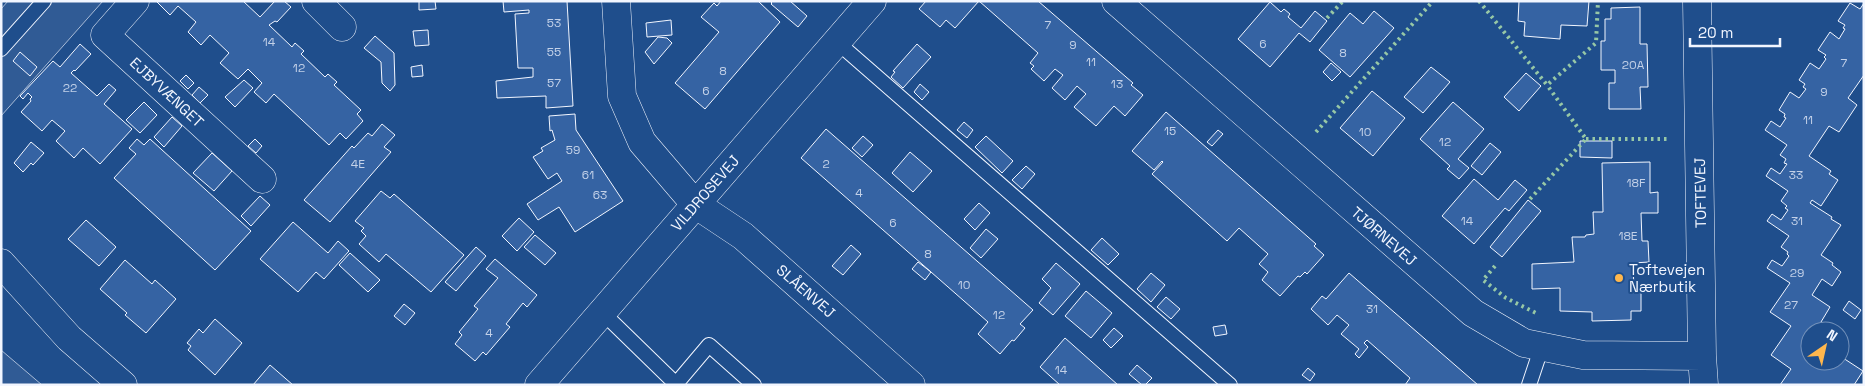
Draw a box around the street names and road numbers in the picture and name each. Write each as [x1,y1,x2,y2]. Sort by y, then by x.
street label: EJBYVÆNGET [126,53,208,131]
street label: VILDROSEVEJ [667,151,743,235]
street label: TOFTEVEJ [1690,158,1710,228]
street label: TJØRNEVEJ [1347,202,1421,270]
street label: SLÅENVEJ [773,260,839,322]

